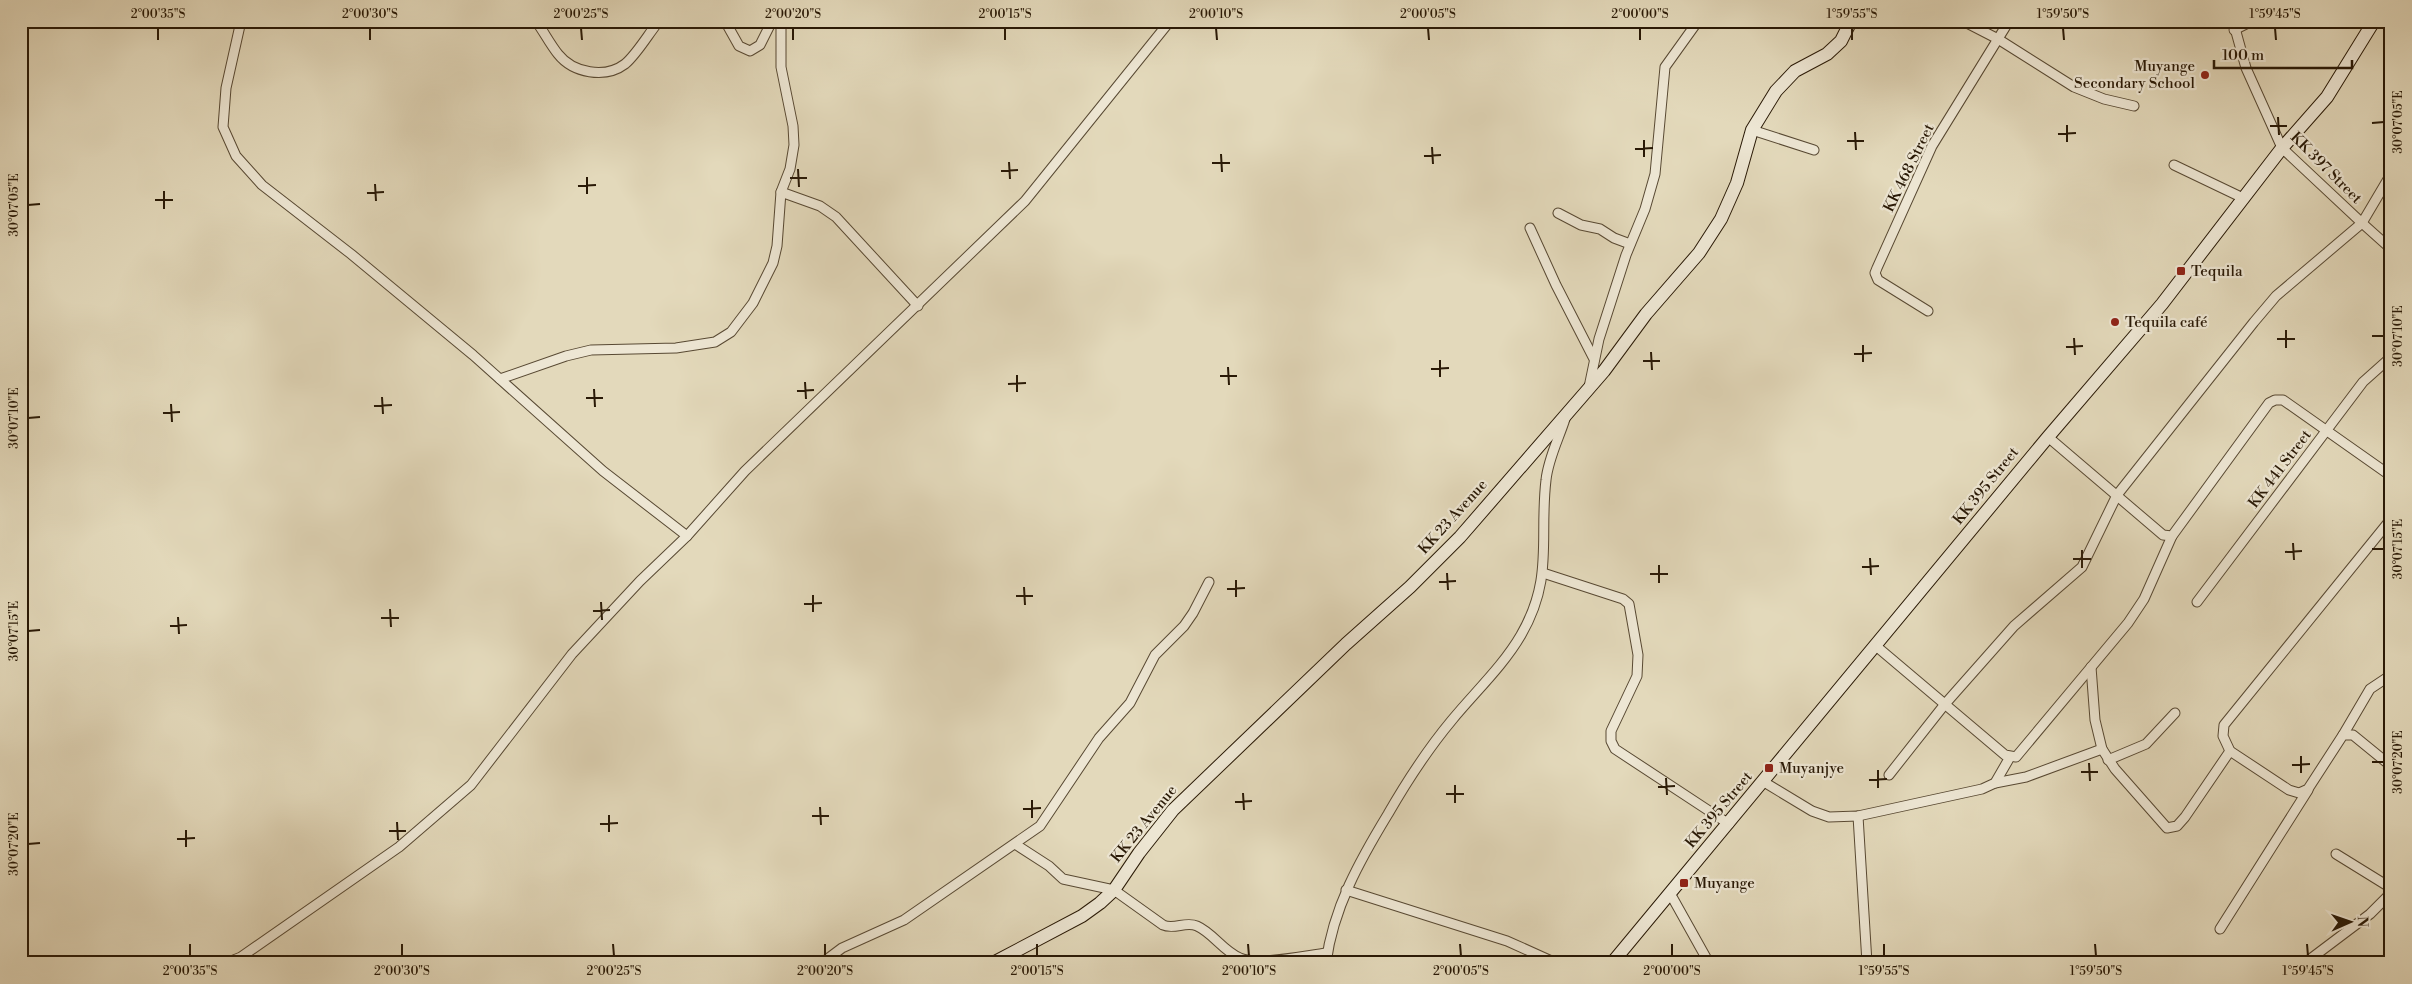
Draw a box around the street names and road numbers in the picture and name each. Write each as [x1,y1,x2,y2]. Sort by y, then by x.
street label: KK 468 Street [1879,120,1939,215]
street label: KK 397 Street [2286,128,2366,208]
street label: KK 441 Street [2244,425,2316,512]
street label: KK 395 Street [1949,443,2024,529]
street label: KK 23 Avenue [1414,476,1492,558]
street label: KK 395 Street [1681,767,1757,852]
street label: KK 23 Avenue [1107,781,1181,867]

